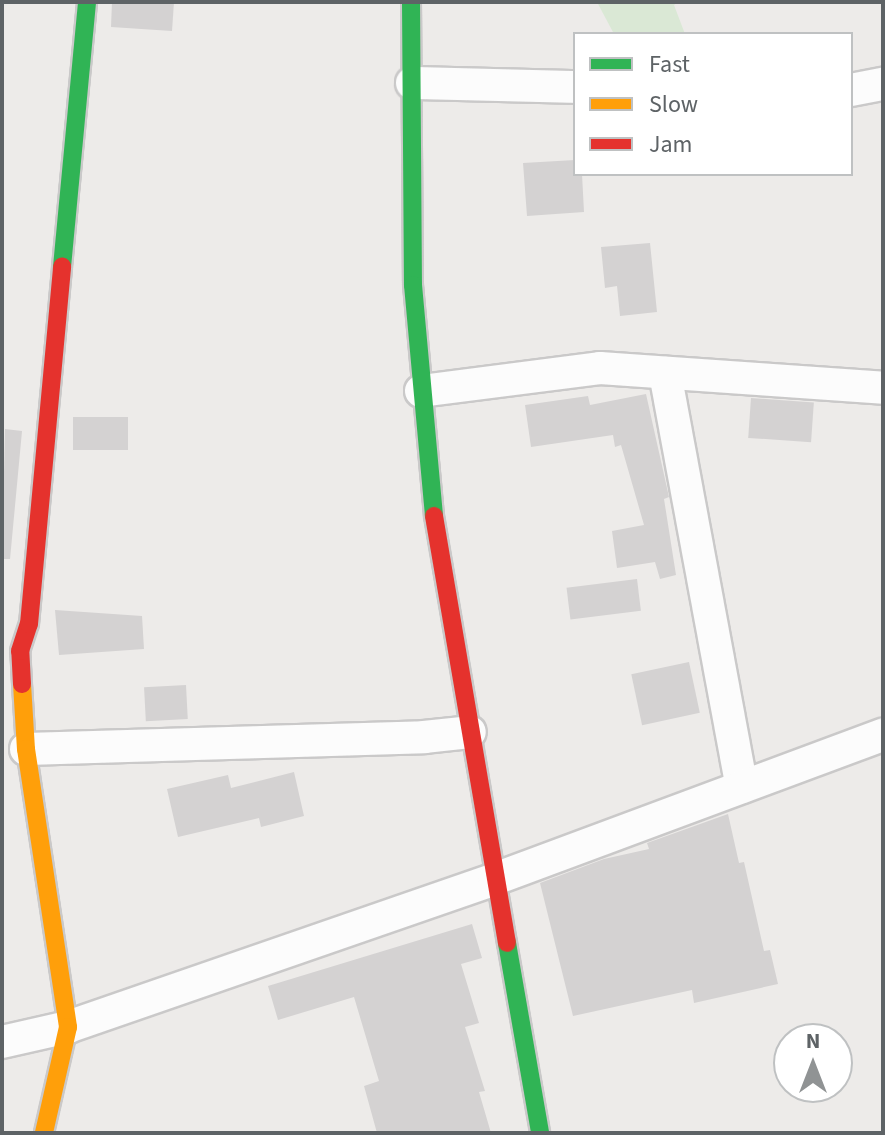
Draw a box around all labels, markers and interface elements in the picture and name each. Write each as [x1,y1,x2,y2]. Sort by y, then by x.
legend [573,32,853,176]
text: Fast [649,47,690,82]
text: Slow [649,87,698,122]
text: Jam [649,127,693,162]
north arrow [773,1023,853,1103]
text: N [806,1025,820,1057]

